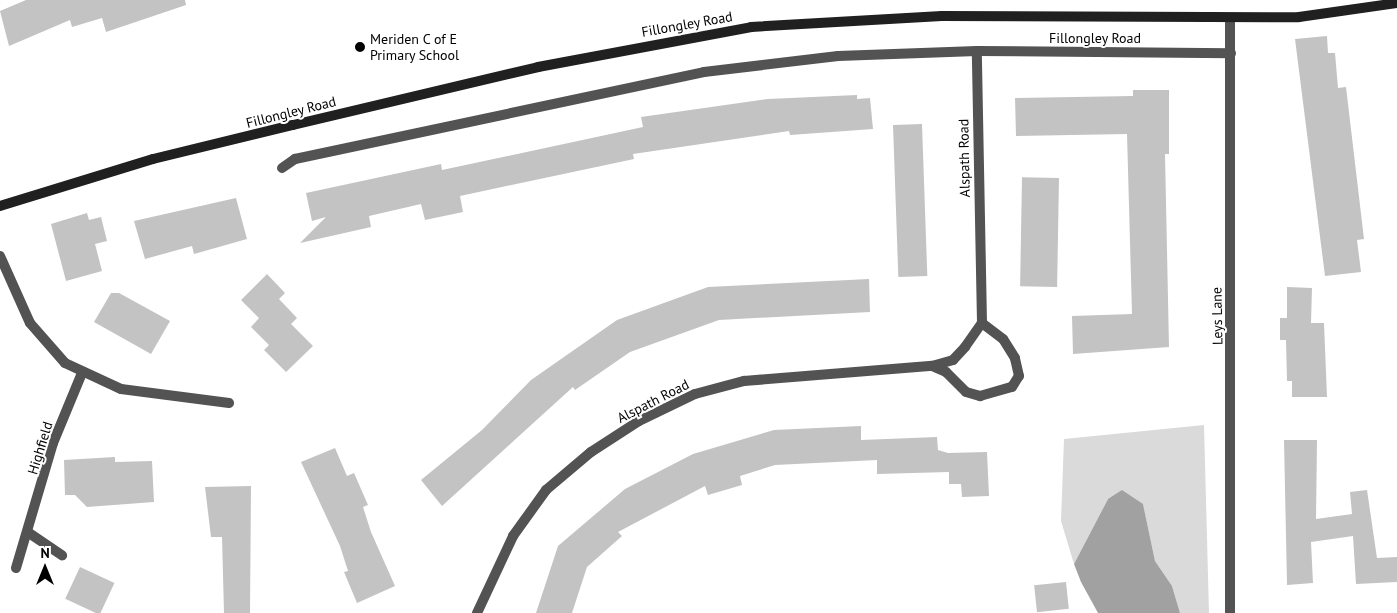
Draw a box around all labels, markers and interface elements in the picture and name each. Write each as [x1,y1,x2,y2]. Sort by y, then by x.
street label: Fillongley Road [640,8,734,40]
street label: Fillongley Road [1049,30,1141,46]
place label: Meriden C of E Primary School [370,31,460,64]
marker: Meriden C of E Primary School [354,41,366,53]
street label: Fillongley Road [244,93,338,131]
street label: Alspath Road [955,119,973,197]
street label: Leys Lane [1208,287,1226,345]
street label: Alspath Road [614,376,692,426]
street label: Highfield [24,419,56,477]
north arrow [20,543,70,593]
text: N [40,544,50,562]

